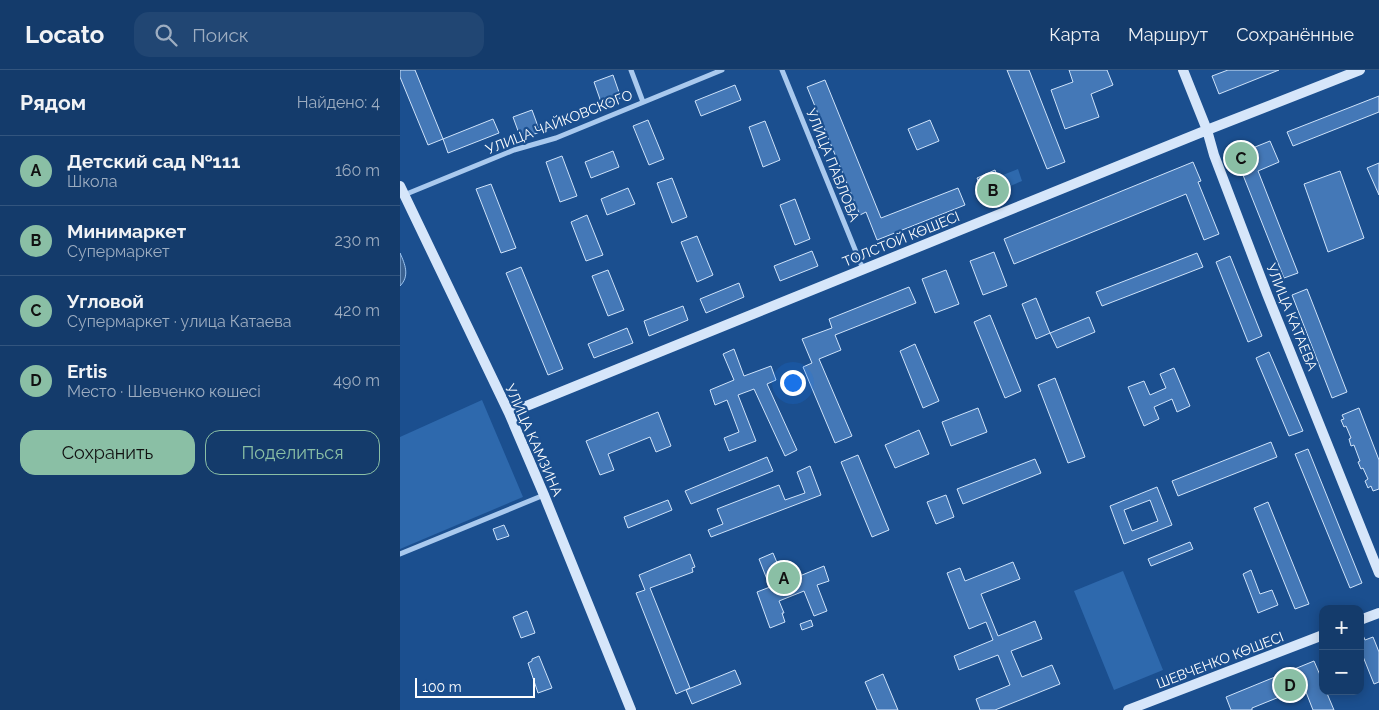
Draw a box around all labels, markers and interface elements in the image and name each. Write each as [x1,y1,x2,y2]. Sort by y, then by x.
search box [134,12,484,57]
text: Locato [25,20,104,49]
icon: search [152,21,180,49]
text: Поиск [192,24,249,46]
text: Карта [1049,24,1100,45]
text: Маршрут [1128,24,1208,45]
text: Сохранённые [1236,24,1354,45]
street label: УЛИЦА ЧАЙКОВСКОГО [483,86,635,157]
text: Рядом [20,90,86,115]
text: Найдено: 4 [297,93,380,112]
street label: УЛИЦА ПАВЛОВА [803,106,863,224]
pin: C [1225,139,1257,177]
text: Детский сад №111 [67,150,241,172]
text: A [31,161,41,180]
text: 160 m [335,161,380,180]
pin: B [977,171,1009,209]
text: Школа [67,172,117,191]
street label: ТОЛСТОЙ КӨШЕСІ [840,207,962,270]
text: Минимаркет [67,220,186,242]
text: B [31,231,41,250]
text: 230 m [335,231,380,250]
text: Супермаркет [67,242,170,261]
street label: УЛИЦА КАТАЕВА [1263,261,1321,373]
text: Угловой [67,290,144,312]
text: C [31,301,41,320]
text: 420 m [334,301,380,320]
text: Супермаркет · улица Катаева [67,312,292,331]
text: Ertis [67,360,107,382]
your location [780,370,806,396]
text: D [30,371,42,390]
text: 490 m [333,371,380,390]
street label: УЛИЦА КАМЗИНА [502,381,566,499]
text: Место · Шевченко көшесі [67,382,261,401]
button: Сохранить [20,430,195,475]
button: Поделиться [205,430,380,475]
pin: A [768,559,800,597]
map controls [1319,605,1364,695]
button: + [1319,605,1364,650]
street label: ШЕВЧЕНКО КӨШЕСІ [1154,628,1286,692]
button: − [1319,650,1364,695]
pin: D [1274,666,1306,704]
scale bar [415,675,535,698]
text: 100 m [422,679,462,695]

